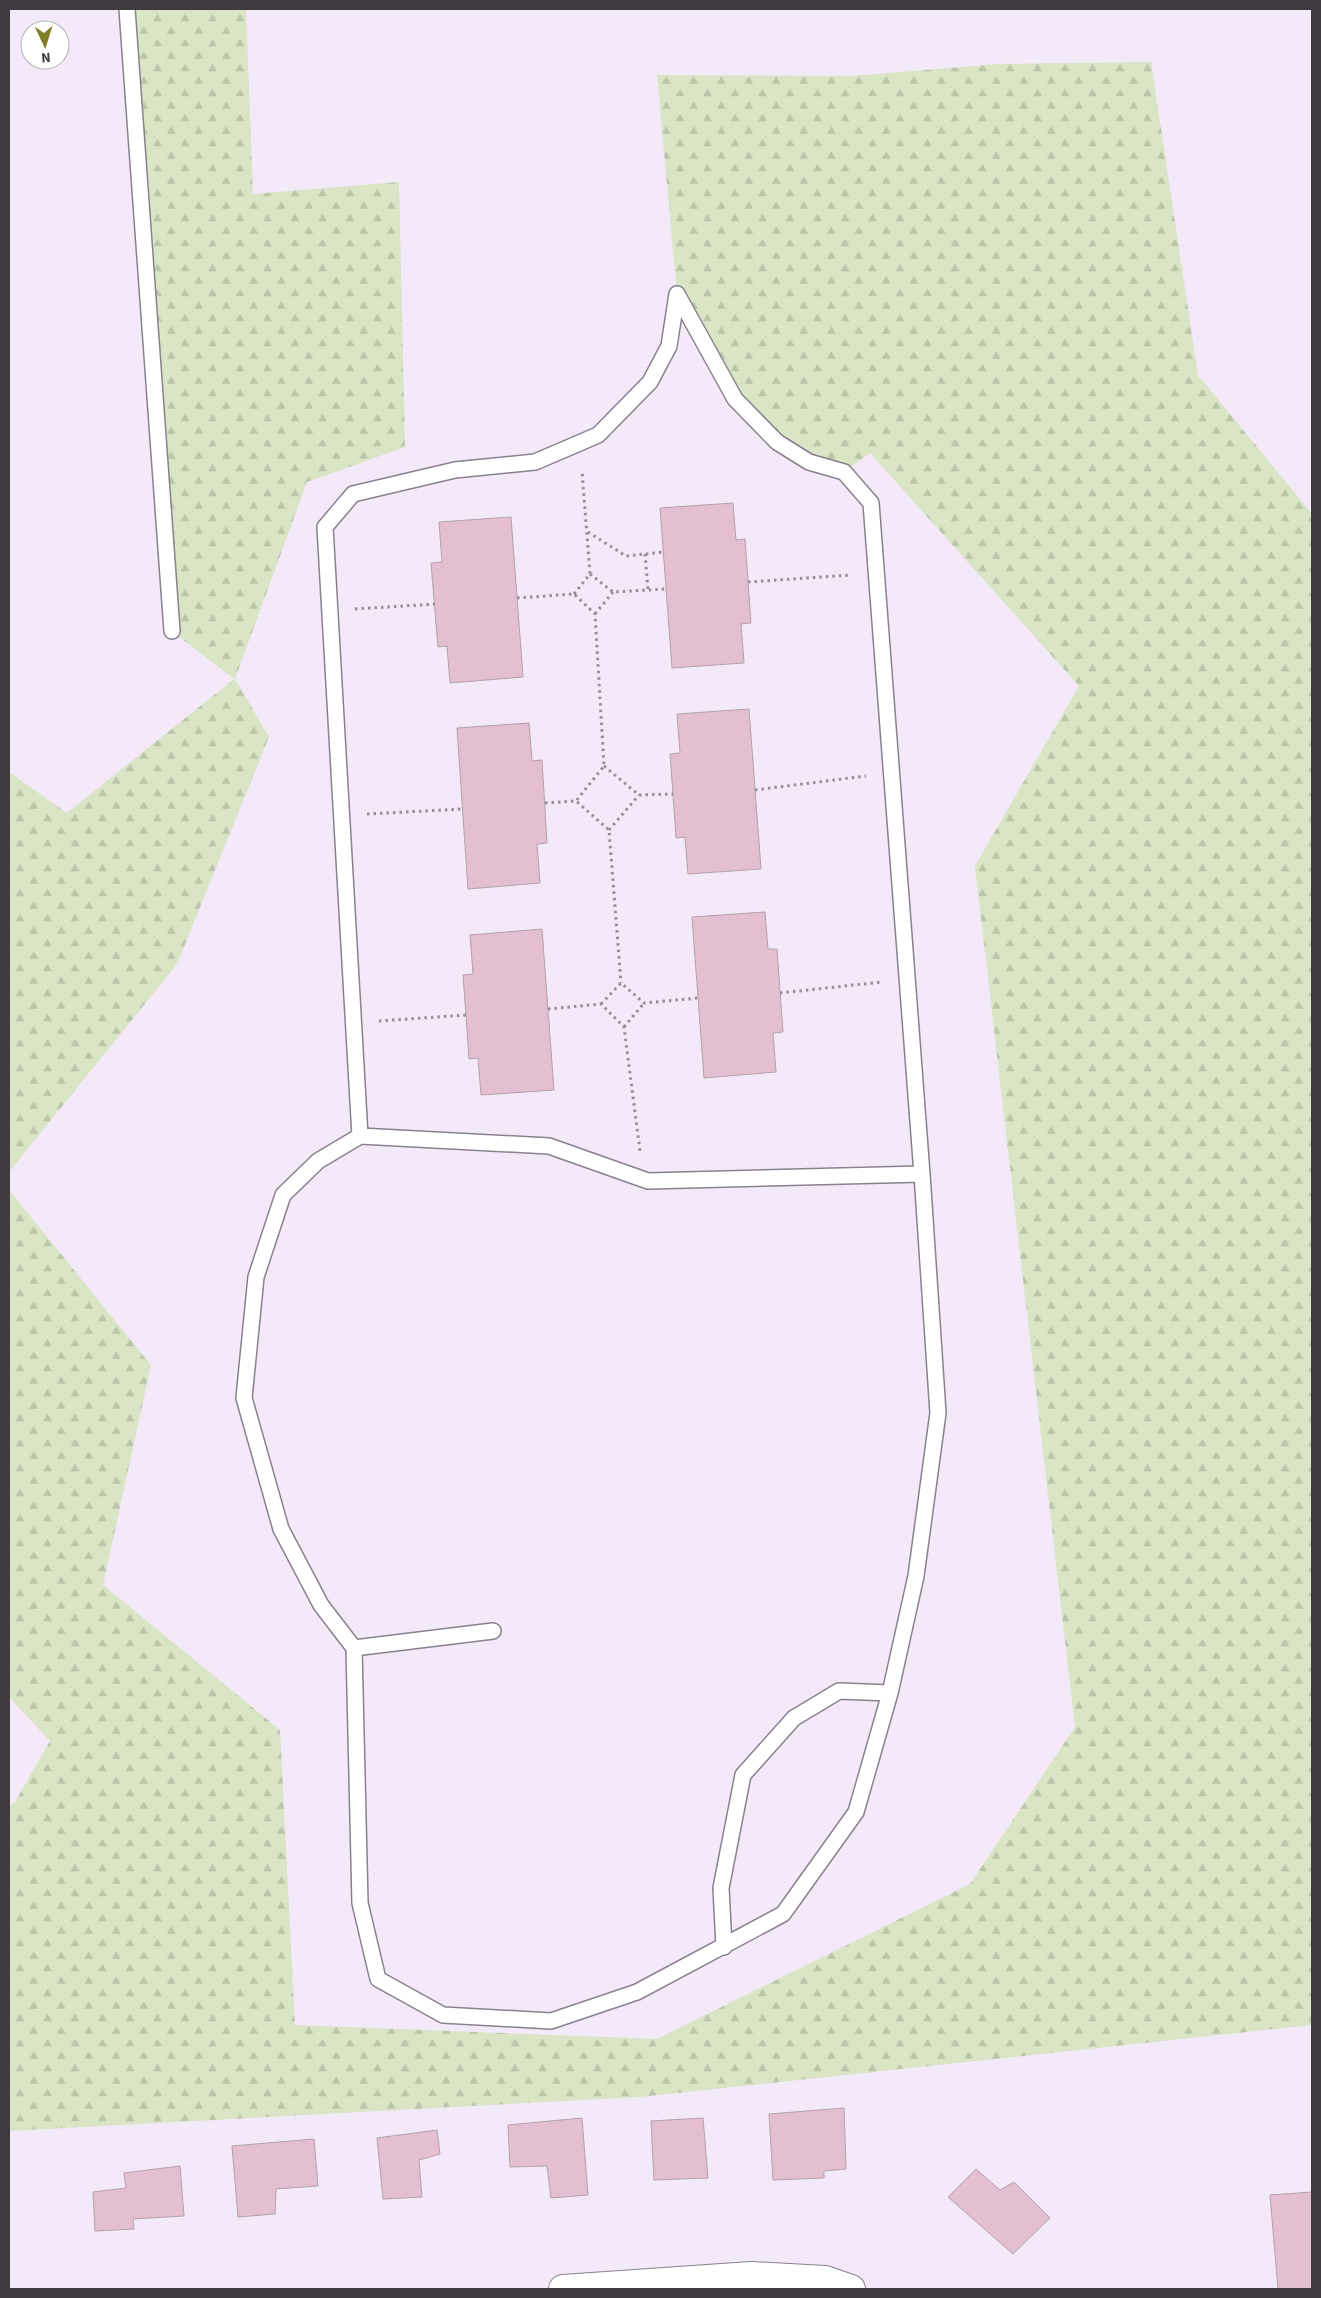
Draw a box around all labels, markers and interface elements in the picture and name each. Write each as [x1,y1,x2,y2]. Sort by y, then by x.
north arrow [20,20,70,70]
text: N [40,47,51,67]

